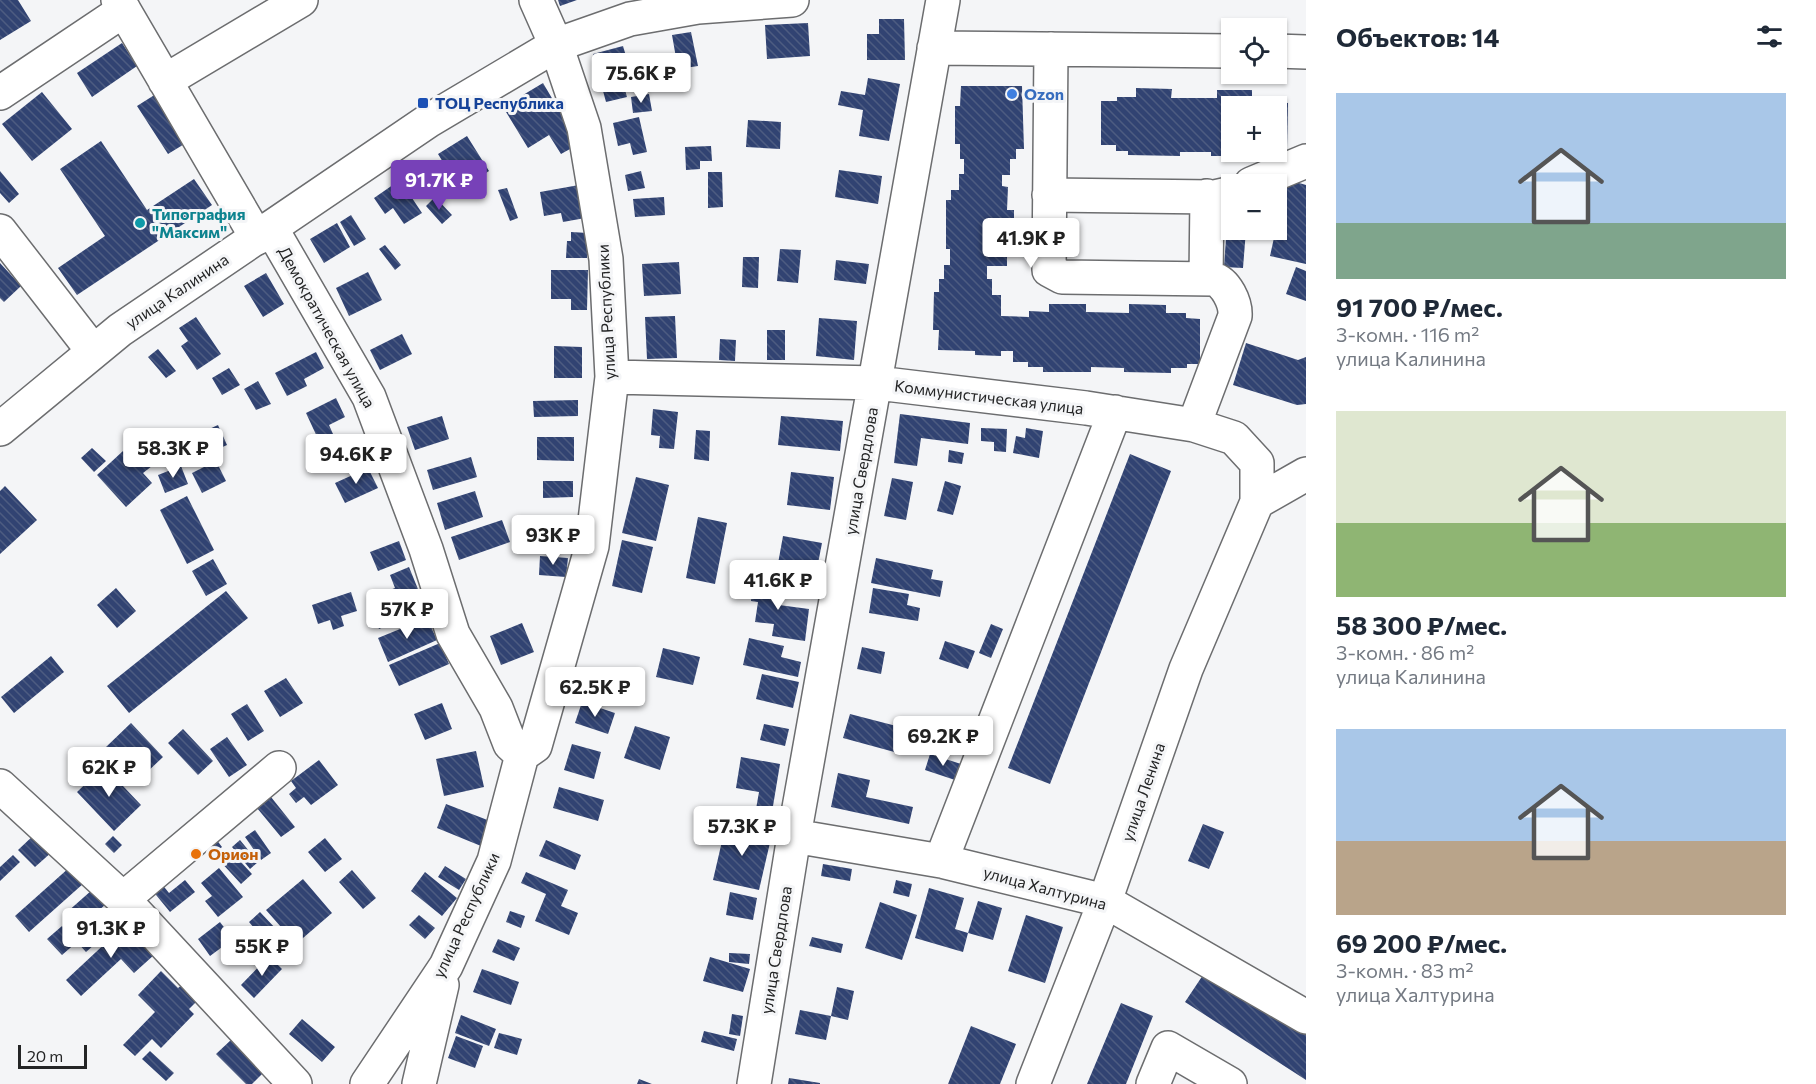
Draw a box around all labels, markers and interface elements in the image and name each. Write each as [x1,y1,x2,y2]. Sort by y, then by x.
map controls [1221,18,1287,240]
button: locate [1221,18,1287,84]
icon: filters [1753,20,1786,53]
text: Объектов: 14 [1336,21,1500,52]
pin: 75.6K ₽ [586,53,696,104]
text: 75.6K ₽ [606,60,676,84]
place label: Ozon [1024,84,1064,103]
marker: Ozon [1005,87,1019,101]
place label: ТОЦ Республика [435,93,564,112]
marker: ТОЦ Республика [416,96,430,110]
button: + [1221,96,1287,162]
icon: home [1507,132,1615,240]
pin: 91.7K ₽ [384,160,494,211]
text: 91.7K ₽ [405,167,473,191]
button: − [1221,174,1287,240]
place label: Типография "Максим" [152,204,245,241]
marker: Типография "Максим" [133,216,147,230]
pin: 41.9K ₽ [976,218,1086,269]
text: 41.9K ₽ [996,225,1066,249]
street label: Демократическая улица [275,243,380,411]
street label: улица Республики [592,244,619,380]
street label: улица Калинина [122,249,232,332]
text: 91 700 ₽/мес. [1336,291,1503,322]
text: 3-комн. · 116 m² [1336,322,1479,346]
text: улица Калинина [1336,346,1486,370]
street label: Коммунистическая улица [893,375,1085,418]
street label: улица Свердлова [840,406,881,536]
pin: 58.3K ₽ [118,428,228,479]
pin: 94.6K ₽ [301,434,411,485]
text: 58.3K ₽ [137,435,209,459]
text: 94.6K ₽ [320,441,392,465]
icon: home [1507,450,1615,558]
pin: 93K ₽ [511,515,595,566]
text: 93K ₽ [526,522,580,546]
pin: 41.6K ₽ [723,560,833,611]
text: 41.6K ₽ [743,567,813,591]
pin: 57K ₽ [365,589,449,640]
text: 57K ₽ [380,596,434,620]
text: 58 300 ₽/мес. [1336,609,1507,640]
text: 3-комн. · 86 m² [1336,640,1474,664]
text: улица Калинина [1336,664,1486,688]
pin: 62.5K ₽ [540,667,650,718]
text: 62.5K ₽ [559,674,631,698]
pin: 69.2K ₽ [888,716,998,767]
text: 69.2K ₽ [907,723,979,747]
street label: улица Ленина [1117,740,1168,844]
pin: 62K ₽ [67,747,151,798]
text: 62K ₽ [82,754,136,778]
icon: home [1507,768,1615,876]
pin: 57.3K ₽ [687,806,797,857]
text: 57.3K ₽ [708,813,777,837]
place label: Орион [208,844,259,863]
marker: Орион [189,847,203,861]
street label: улица Республики [428,849,503,980]
street label: улица Халтурина [981,862,1109,913]
street label: улица Свердлова [756,885,795,1015]
pin: 91.3K ₽ [56,908,166,959]
text: 91.3K ₽ [76,915,146,939]
pin: 55K ₽ [220,926,304,977]
text: 69 200 ₽/мес. [1336,927,1507,958]
text: 55K ₽ [235,933,289,957]
text: 3-комн. · 83 m² [1336,958,1474,982]
text: улица Халтурина [1336,982,1495,1006]
scale bar [18,1042,87,1070]
text: 20 m [27,1046,63,1065]

